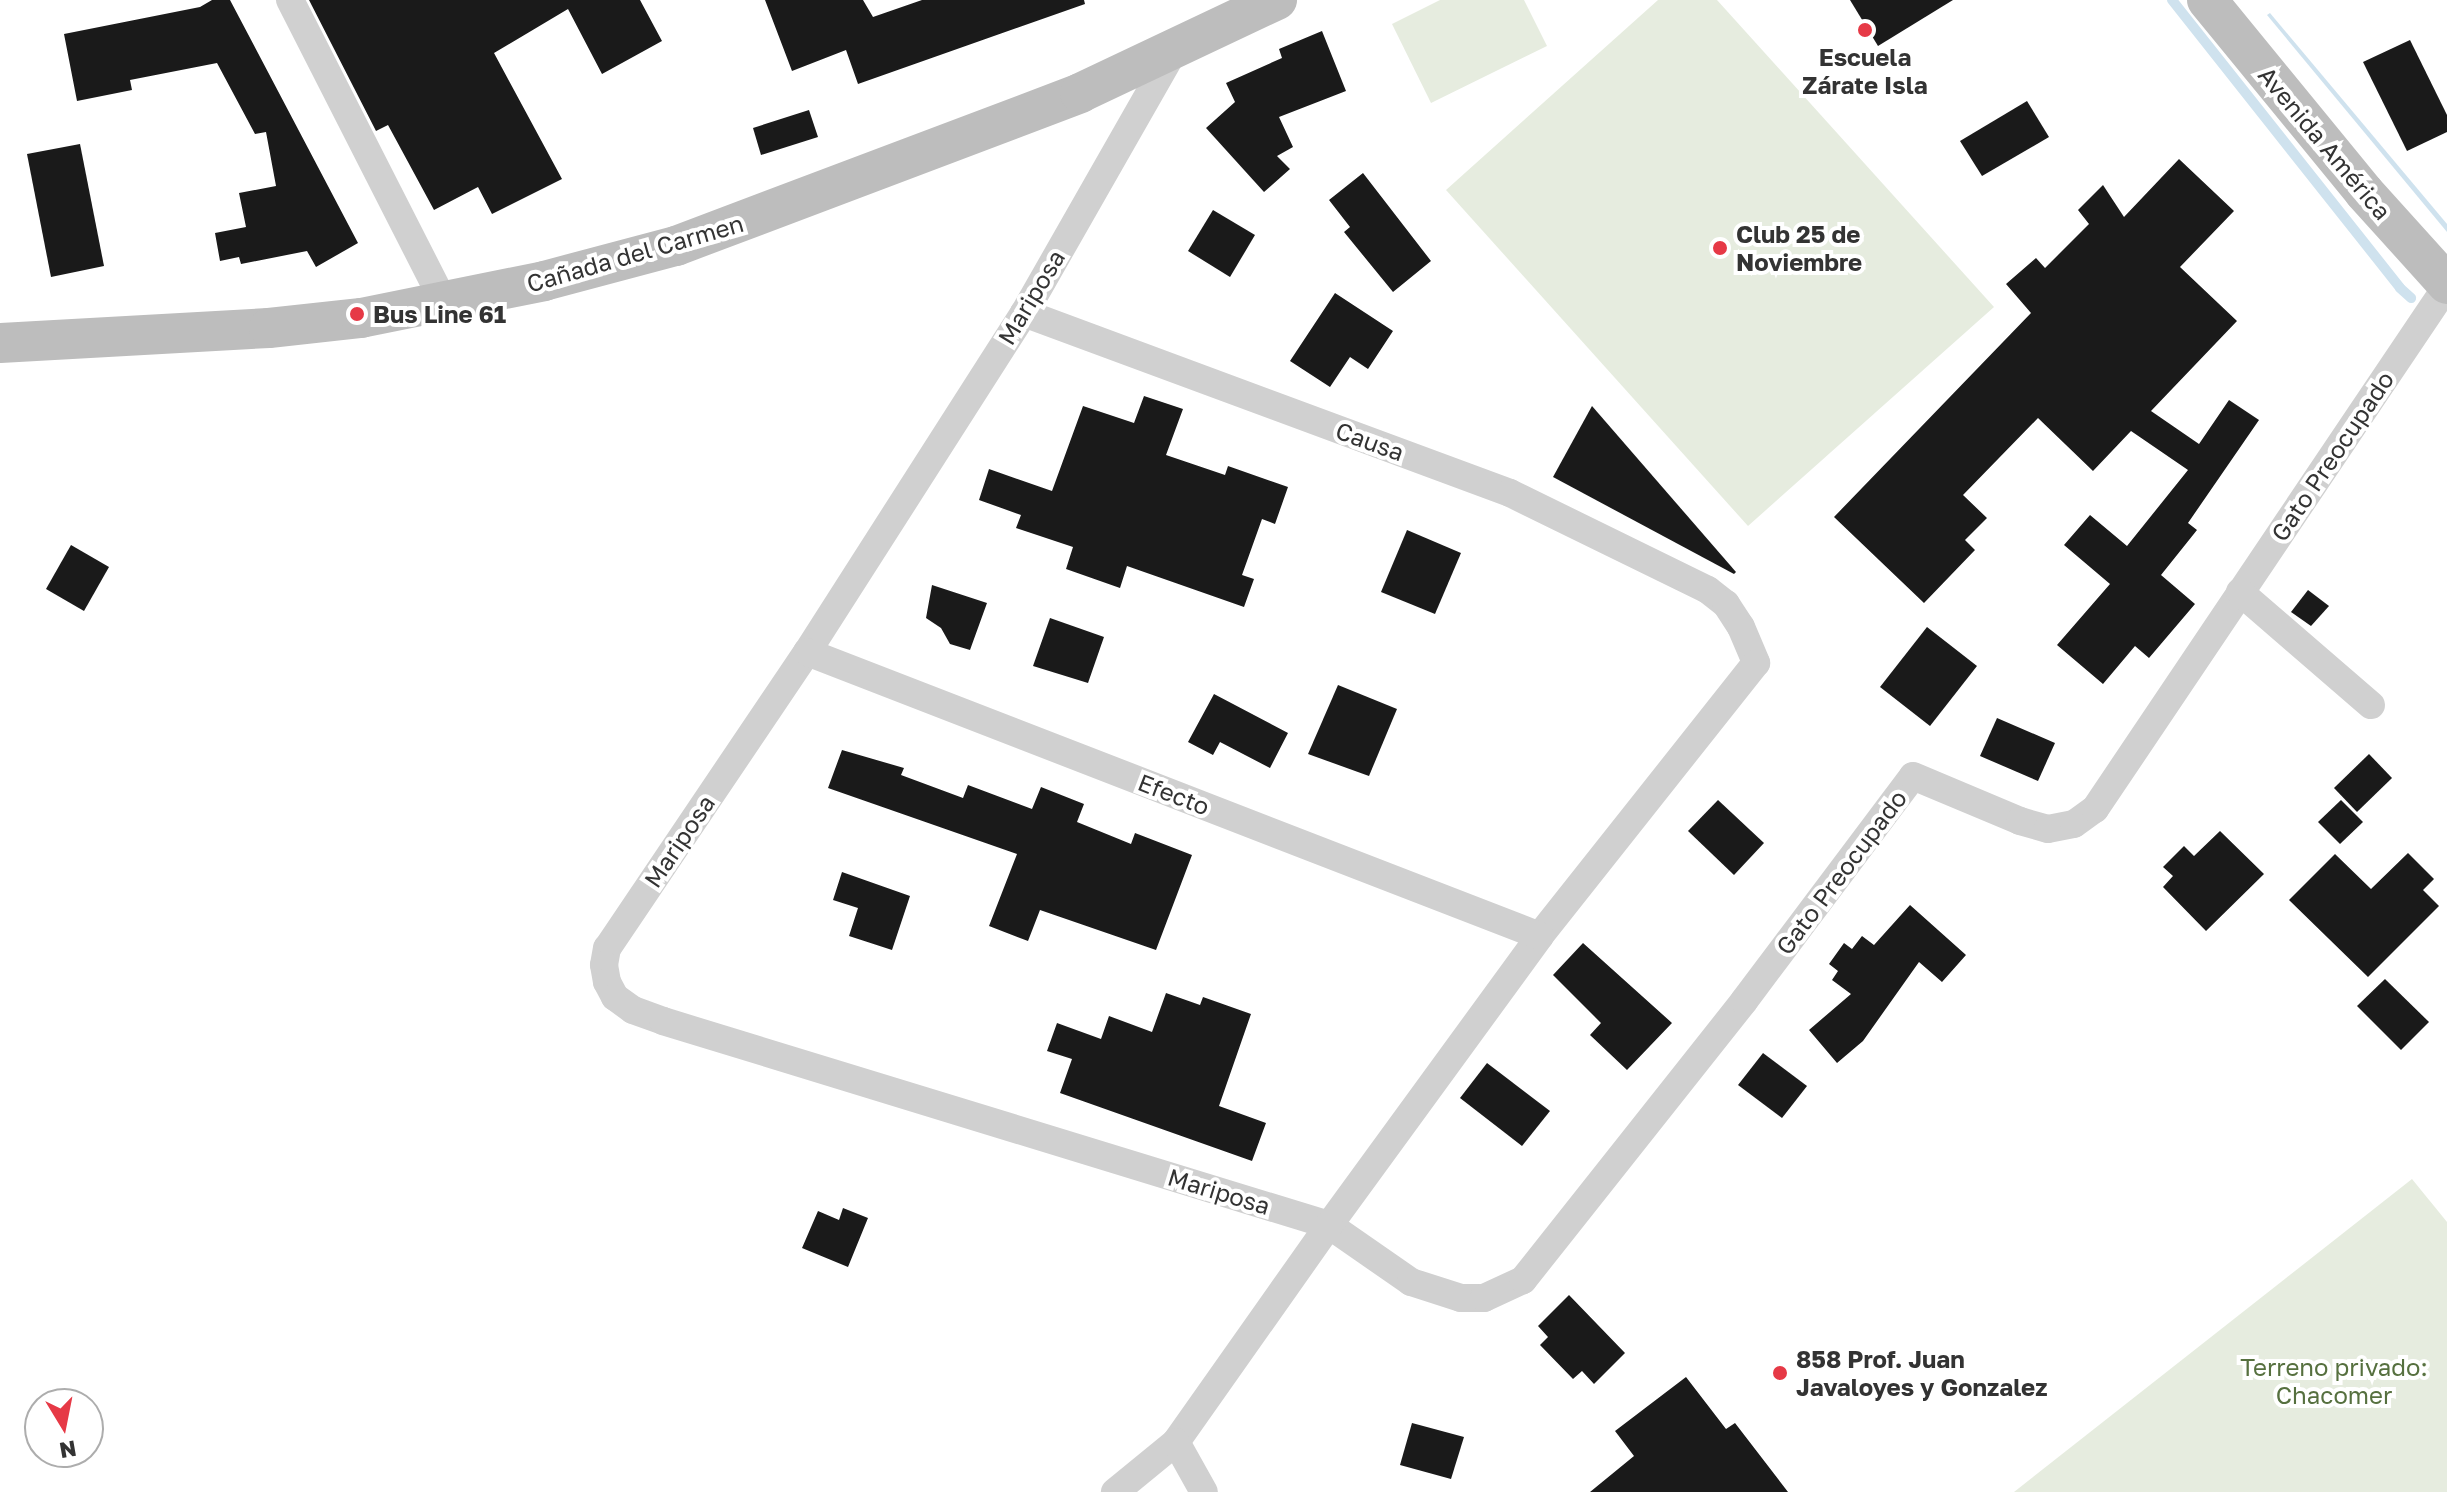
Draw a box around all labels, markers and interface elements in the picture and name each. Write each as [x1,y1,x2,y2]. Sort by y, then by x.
marker: Escuela Zárate Isla [1856,21,1874,39]
place label: Escuela Zárate Isla [1802,43,1928,99]
street label: Avenida América [2253,61,2397,225]
street label: Cañada del Carmen [523,208,747,298]
place label: Club 25 de Noviembre [1736,220,1862,276]
marker: Club 25 de Noviembre [1711,239,1729,257]
street label: Mariposa [992,244,1070,350]
place label: Bus Line 61 [373,300,506,328]
marker: Bus Line 61 [348,305,366,323]
street label: Gato Preocupado [2265,366,2399,546]
street label: Causa [1332,415,1408,467]
street label: Efecto [1134,767,1214,821]
street label: Gato Preocupado [1770,784,1912,960]
street label: Mariposa [638,789,720,893]
street label: Mariposa [1164,1162,1274,1220]
place label: 858 Prof. Juan Javaloyes y Gonzalez [1796,1345,2047,1401]
park label: Terreno privado: Chacomer [2240,1353,2428,1409]
marker: 858 Prof. Juan Javaloyes y Gonzalez [1771,1364,1789,1382]
north arrow [24,1388,104,1468]
text: N [57,1435,78,1465]

